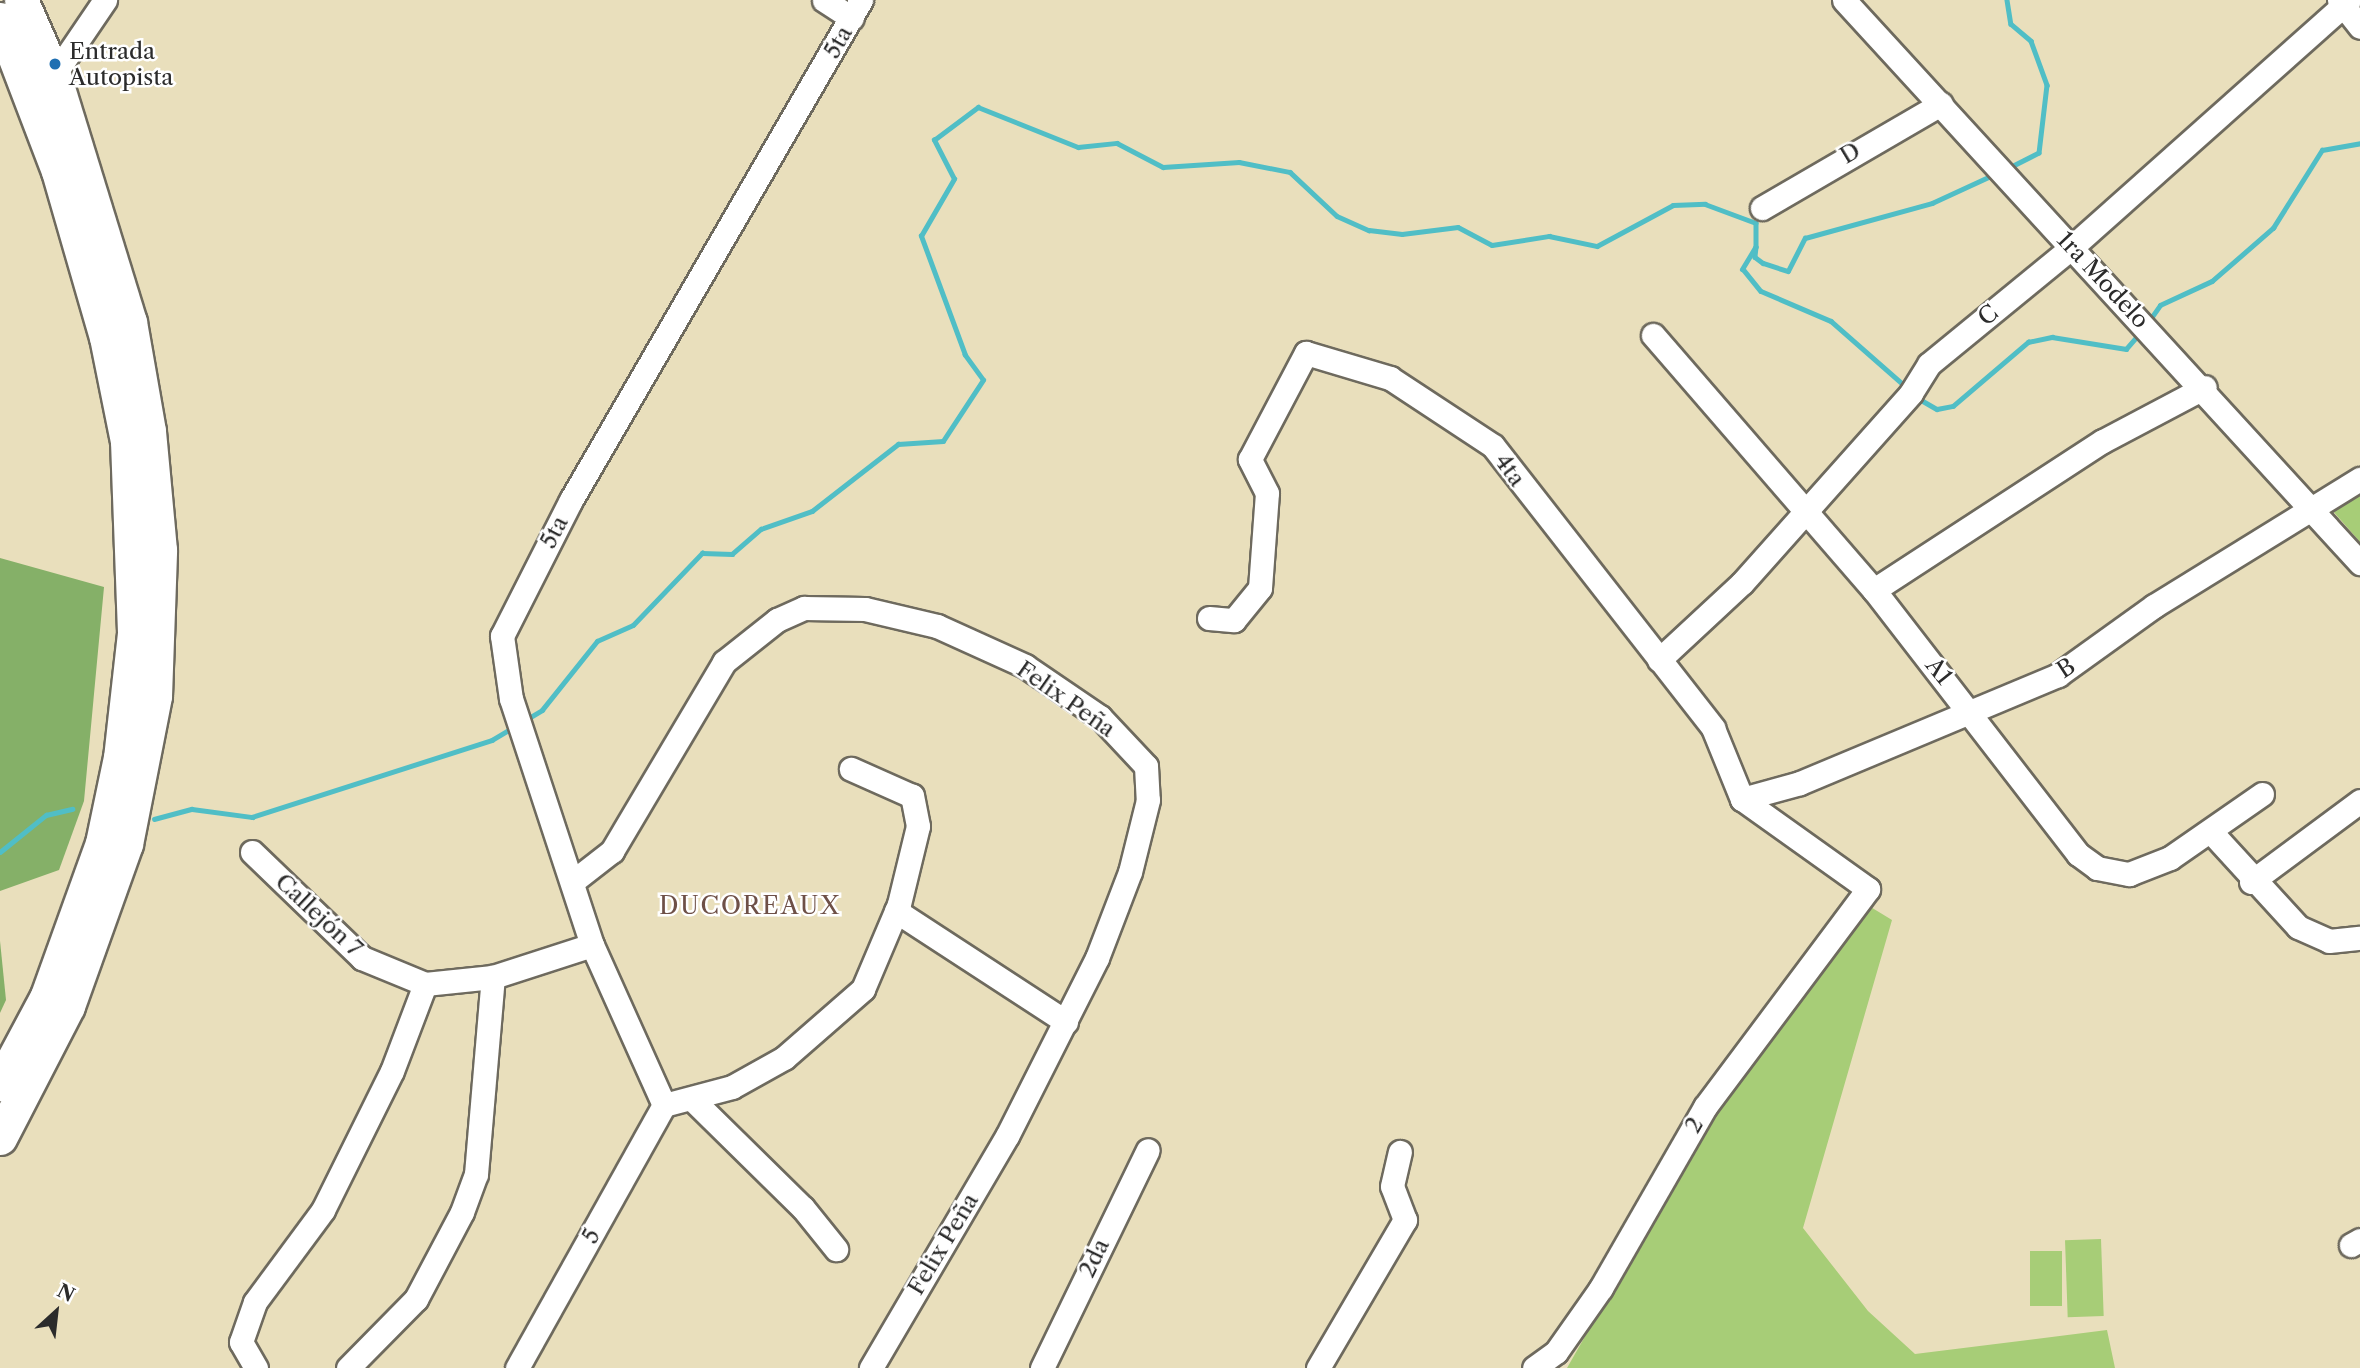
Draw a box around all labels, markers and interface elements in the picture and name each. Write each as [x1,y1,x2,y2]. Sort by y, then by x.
street label: 5ta [818,21,858,63]
place label: Entrada Autopista [69,37,173,91]
marker: Entrada Autopista [47,56,63,72]
street label: D [1835,136,1865,170]
street label: 1ra Modelo [2051,226,2155,334]
street label: C [1972,299,2004,331]
street label: 4ta [1489,448,1531,492]
street label: 5ta [534,511,574,553]
street label: A1 [1920,652,1958,690]
street label: B [2052,652,2080,684]
street label: Felix Peña [1011,655,1121,743]
street label: Callejón 7 [270,868,368,962]
district label: DUCOREAUX [660,892,840,920]
street label: 2 [1679,1112,1709,1138]
street label: Felix Peña [902,1188,984,1300]
street label: 5 [576,1224,606,1248]
street label: 2da [1073,1234,1115,1282]
north arrow [21,1277,91,1347]
text: N [53,1279,78,1307]

